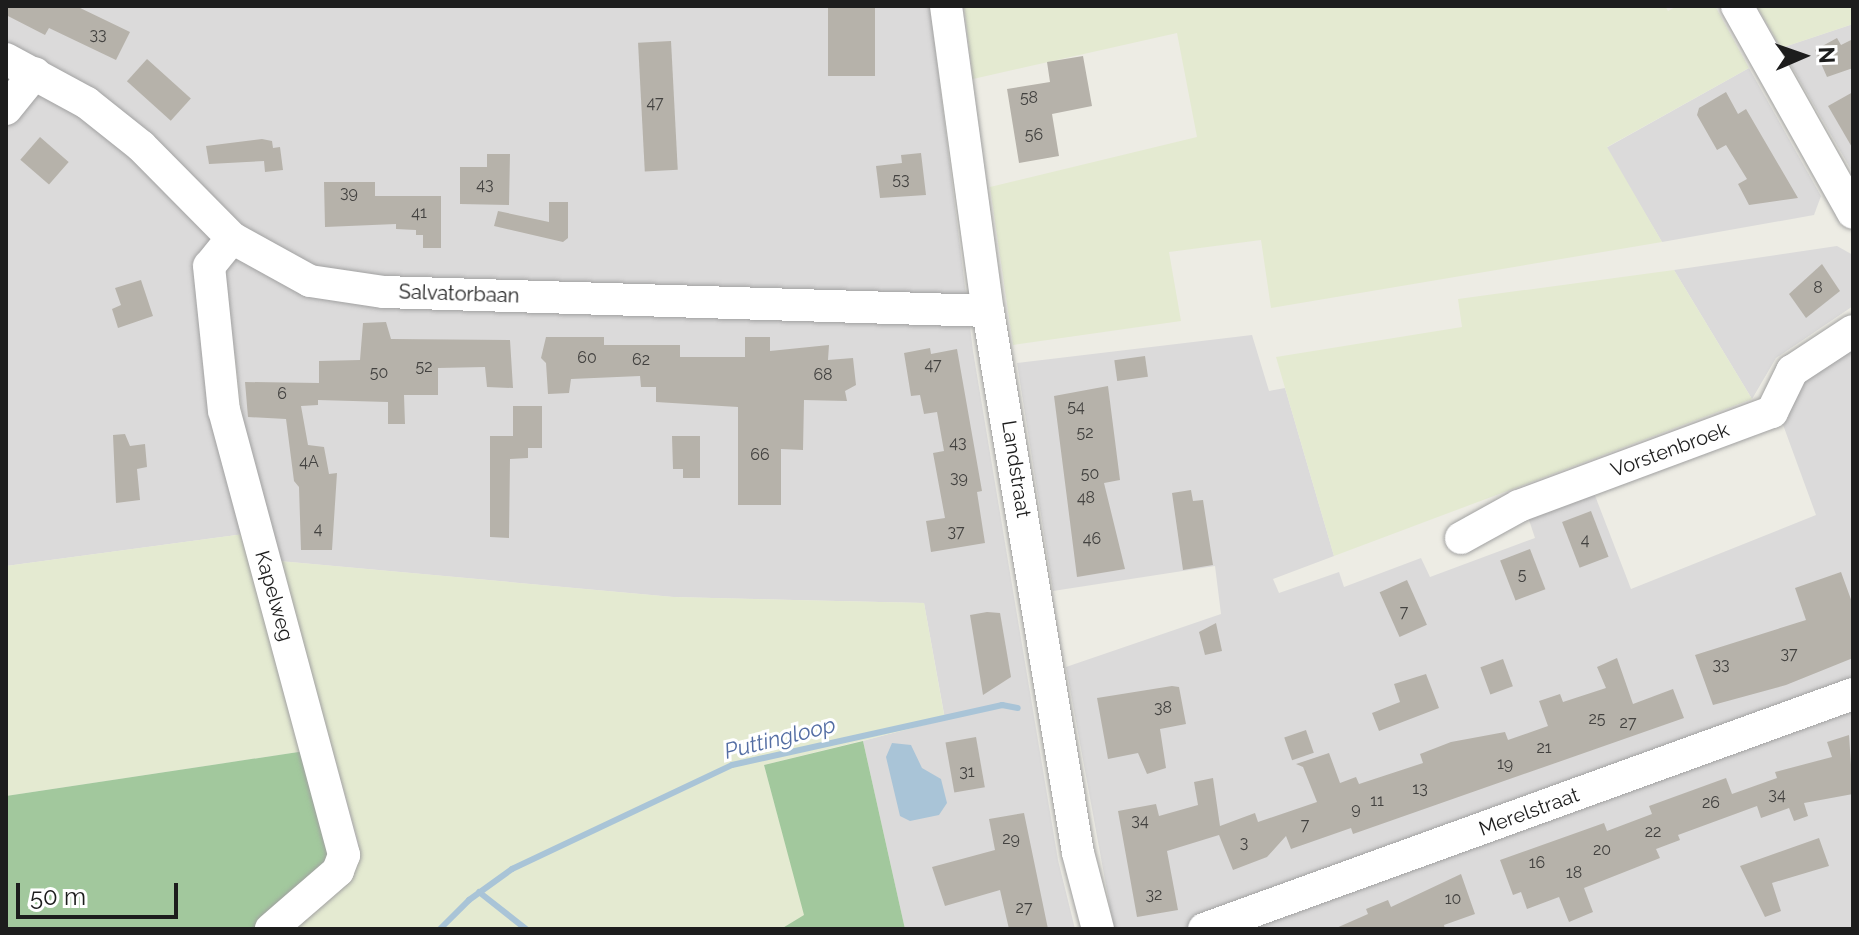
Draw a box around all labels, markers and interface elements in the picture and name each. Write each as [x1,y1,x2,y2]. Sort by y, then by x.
north arrow [1763,16,1843,96]
house number: 33 [89,25,107,45]
text: N [1814,46,1840,64]
house number: 58 [1020,88,1038,108]
house number: 47 [646,93,664,113]
house number: 56 [1025,125,1043,145]
house number: 53 [892,170,910,190]
house number: 43 [476,175,494,195]
house number: 39 [340,183,358,203]
house number: 41 [411,203,427,223]
house number: 8 [1813,278,1823,298]
street label: Salvatorbaan [398,280,520,308]
house number: 60 [577,348,597,368]
house number: 62 [632,350,650,370]
house number: 47 [924,355,942,375]
house number: 52 [415,357,433,377]
house number: 50 [370,363,388,383]
house number: 68 [813,365,833,385]
house number: 6 [277,384,287,404]
house number: 54 [1067,397,1085,417]
street label: Vorstenbroek [1608,418,1732,482]
street label: Landstraat [996,419,1036,519]
house number: 52 [1076,423,1094,443]
house number: 43 [949,433,967,453]
house number: 66 [750,445,770,465]
house number: 4A [299,452,319,472]
house number: 50 [1081,464,1099,484]
house number: 39 [950,468,968,488]
house number: 48 [1077,488,1095,508]
house number: 4 [314,519,322,539]
house number: 37 [947,522,965,542]
house number: 46 [1083,529,1101,549]
house number: 4 [1581,530,1589,550]
street label: Kapelweg [250,548,298,644]
house number: 5 [1518,565,1526,585]
house number: 7 [1400,602,1408,622]
house number: 37 [1780,644,1798,664]
house number: 33 [1712,655,1730,675]
house number: 38 [1154,698,1172,718]
house number: 25 [1588,709,1606,729]
water label: Puttingloop [722,711,838,765]
house number: 27 [1620,713,1636,733]
house number: 21 [1536,738,1552,758]
house number: 19 [1497,754,1513,774]
house number: 31 [959,762,975,782]
house number: 13 [1412,779,1428,799]
street label: Merelstraat [1476,783,1582,841]
house number: 34 [1768,785,1786,805]
house number: 11 [1370,791,1384,811]
house number: 26 [1702,793,1720,813]
house number: 9 [1351,799,1361,819]
house number: 34 [1131,811,1149,831]
house number: 7 [1301,815,1309,835]
house number: 22 [1645,822,1661,842]
house number: 29 [1002,829,1020,849]
house number: 3 [1240,833,1248,853]
house number: 20 [1593,840,1611,860]
house number: 16 [1529,853,1545,873]
house number: 18 [1566,863,1582,883]
scale bar [20,867,182,917]
text: 50 m [30,882,86,911]
house number: 32 [1146,885,1162,905]
house number: 10 [1445,889,1461,909]
house number: 27 [1016,898,1032,918]

